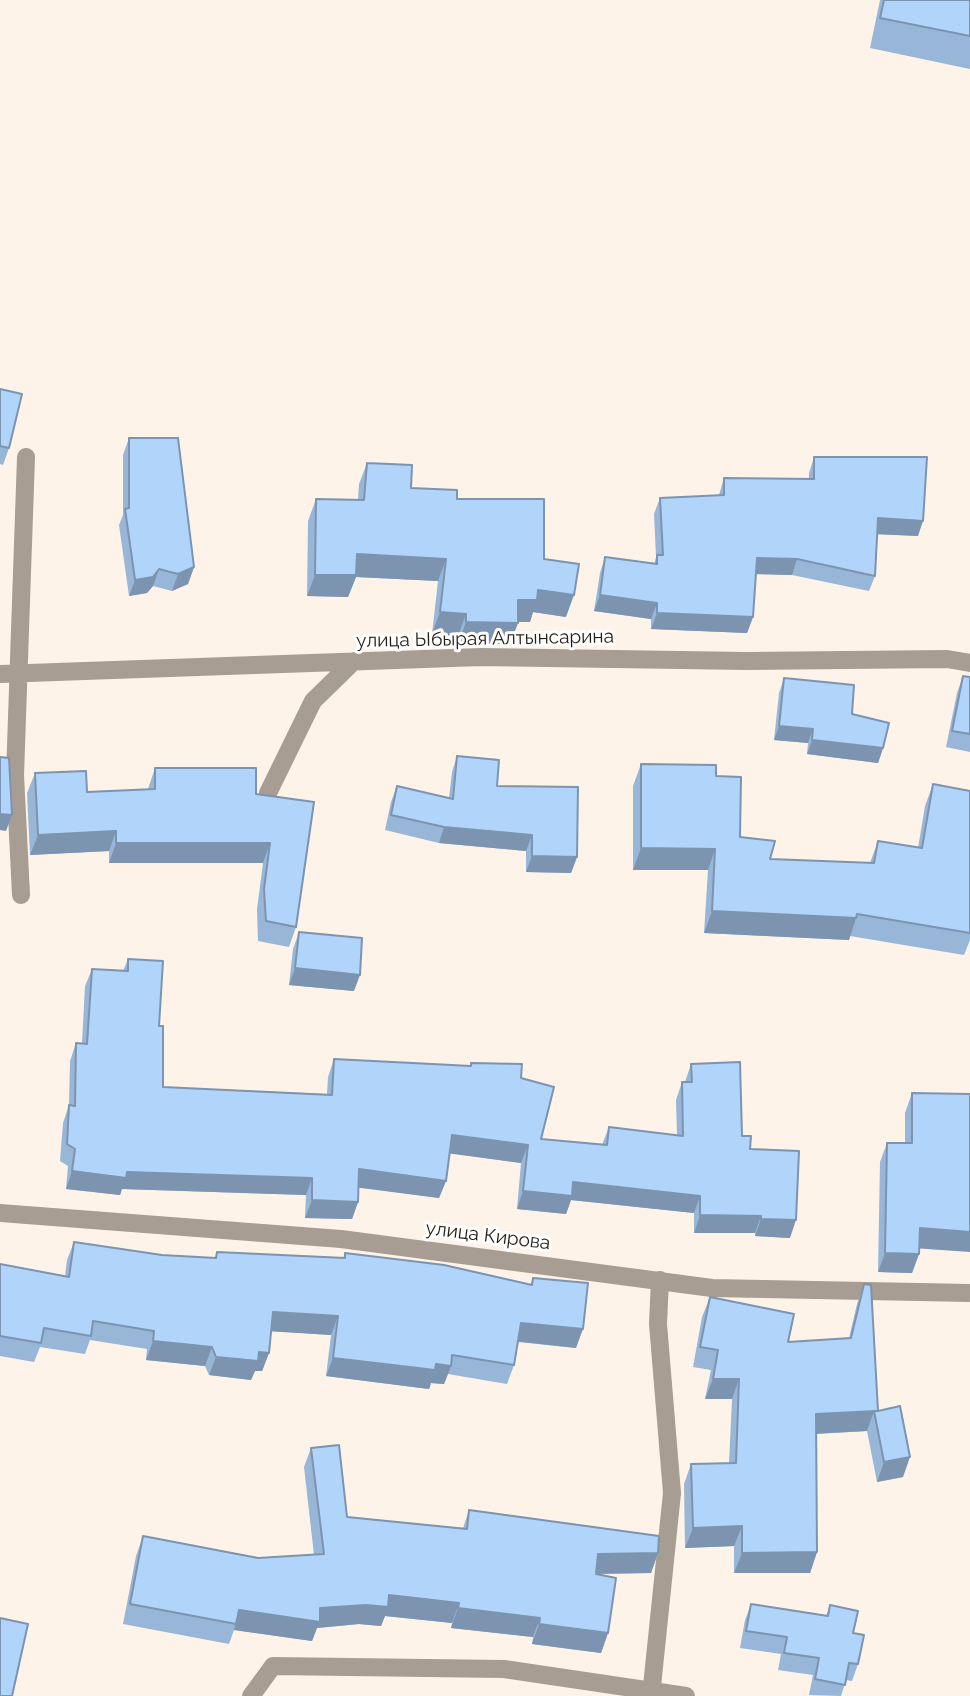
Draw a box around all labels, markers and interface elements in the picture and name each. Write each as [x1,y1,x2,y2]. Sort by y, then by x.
street label: улица Ыбырая Алтынсарина [356,625,614,653]
street label: улица Кирова [424,1217,552,1255]

